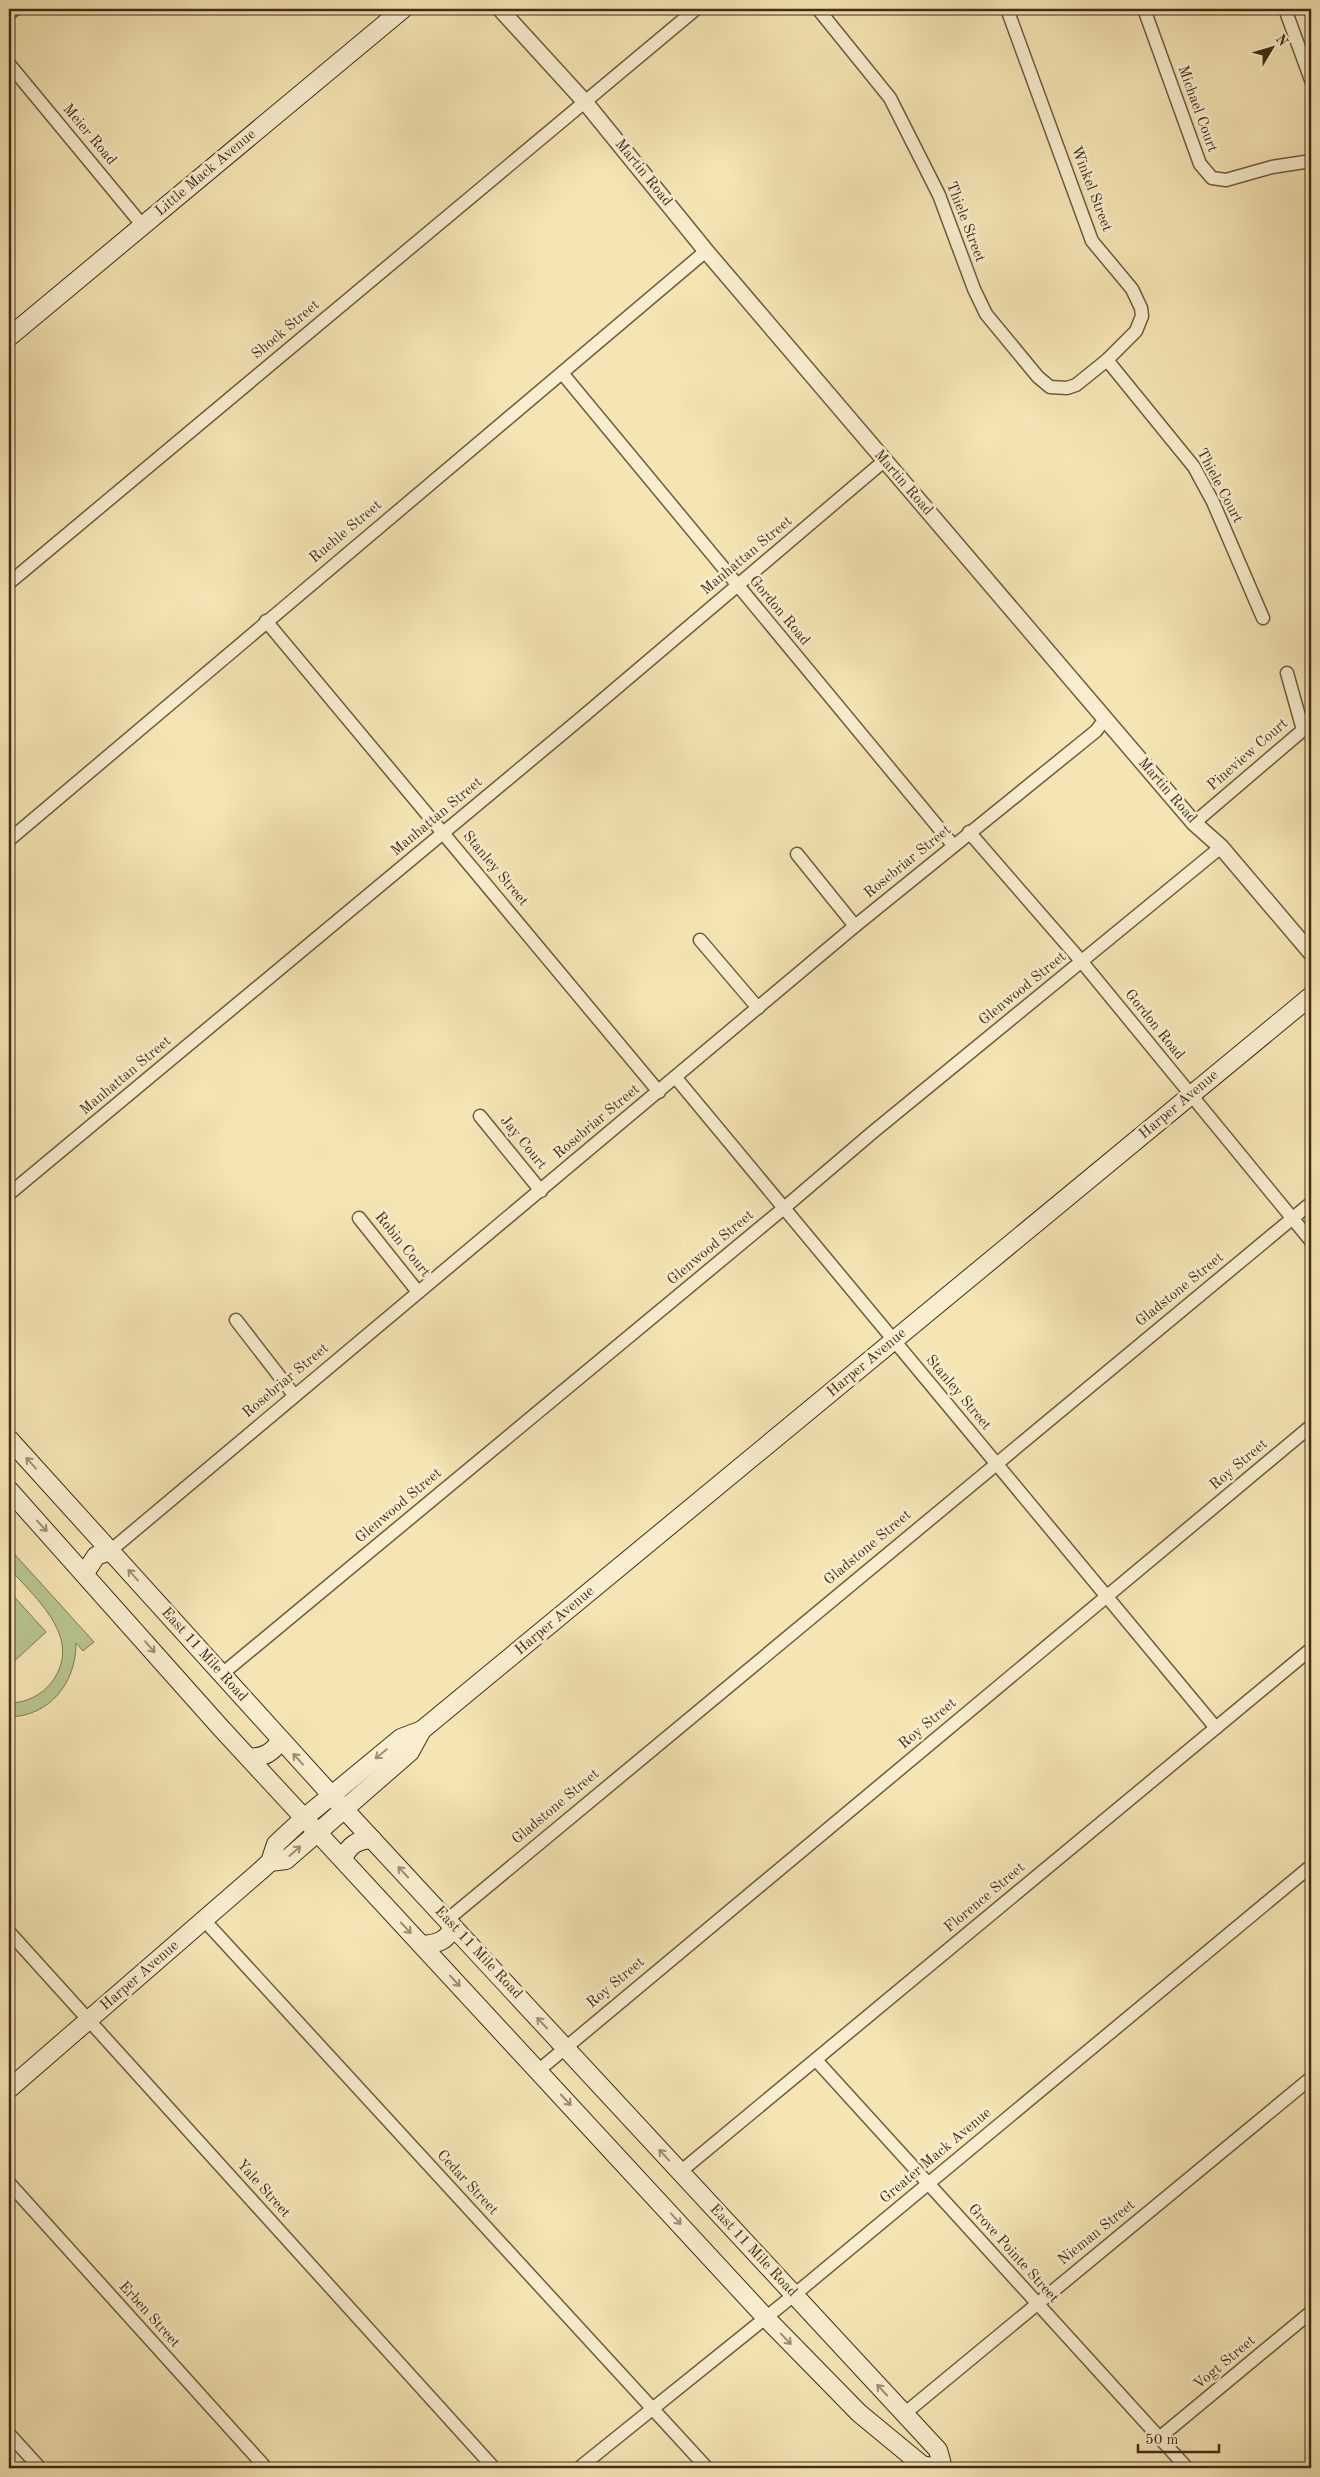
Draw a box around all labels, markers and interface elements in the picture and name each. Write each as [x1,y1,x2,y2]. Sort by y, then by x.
north arrow [1248,22,1298,72]
text: N [1273,32,1290,49]
street label: Michael Court [1174,64,1220,154]
street label: Meier Road [59,102,119,168]
street label: Little Mack Avenue [153,127,259,219]
street label: Martin Road [612,137,674,209]
street label: Winkel Street [1068,144,1114,234]
street label: Thiele Street [943,180,987,264]
street label: Shock Street [249,298,323,362]
street label: Thiele Court [1193,446,1245,526]
street label: Martin Road [871,447,935,519]
street label: Ruehle Street [307,498,385,566]
street label: Manhattan Street [699,514,795,598]
street label: Gordon Road [746,573,812,649]
street label: Pineview Court [1205,716,1291,794]
street label: Martin Road [1135,755,1199,827]
street label: Manhattan Street [389,775,485,859]
street label: Rosebriar Street [862,823,954,901]
street label: Stanley Street [459,829,531,909]
street label: Glenwood Street [977,949,1069,1029]
street label: Gordon Road [1121,987,1187,1063]
street label: Manhattan Street [78,1034,174,1118]
street label: Harper Avenue [1137,1068,1221,1142]
street label: Rosebriar Street [551,1082,643,1162]
street label: Jay Court [497,1113,549,1173]
street label: Glenwood Street [665,1208,757,1288]
street label: Robin Court [371,1210,433,1280]
street label: Gladstone Street [1133,1250,1227,1330]
street label: Harper Avenue [825,1326,909,1400]
street label: Rosebriar Street [240,1341,332,1421]
street label: Stanley Street [922,1353,994,1433]
street label: Roy Street [1207,1437,1271,1493]
one-way arrow [25,1456,36,1469]
street label: Glenwood Street [353,1466,445,1546]
street label: Gladstone Street [822,1507,914,1589]
one-way arrow [36,1520,48,1533]
one-way arrow [127,1569,138,1582]
street label: Harper Avenue [513,1584,597,1658]
street label: East 11 Mile Road [158,1605,250,1705]
one-way arrow [144,1641,156,1654]
street label: Roy Street [896,1696,960,1752]
one-way arrow [374,1748,387,1759]
one-way arrow [293,1752,304,1765]
street label: Gladstone Street [510,1766,602,1848]
one-way arrow [289,1845,302,1857]
street label: Florence Street [942,1860,1028,1936]
one-way arrow [397,1866,409,1878]
street label: East 11 Mile Road [431,1904,525,2002]
one-way arrow [400,1922,412,1935]
street label: Harper Avenue [98,1938,182,2014]
street label: Roy Street [584,1955,648,2011]
one-way arrow [449,1974,461,1987]
one-way arrow [536,2016,548,2029]
one-way arrow [560,2093,572,2106]
street label: Greater Mack Avenue [878,2105,994,2207]
street label: Cedar Street [433,2148,501,2218]
one-way arrow [658,2149,670,2162]
street label: Yale Street [233,2157,293,2221]
street label: Nieman Street [1056,2198,1138,2268]
street label: East 11 Mile Road [706,2202,800,2300]
street label: Grove Pointe Street [965,2202,1061,2306]
one-way arrow [670,2213,682,2226]
street label: Erben Street [116,2279,182,2351]
one-way arrow [780,2332,792,2344]
street label: Vogt Street [1191,2333,1259,2393]
one-way arrow [876,2383,888,2396]
scale bar [1138,2422,1219,2454]
text: 50 m [1145,2433,1179,2448]

